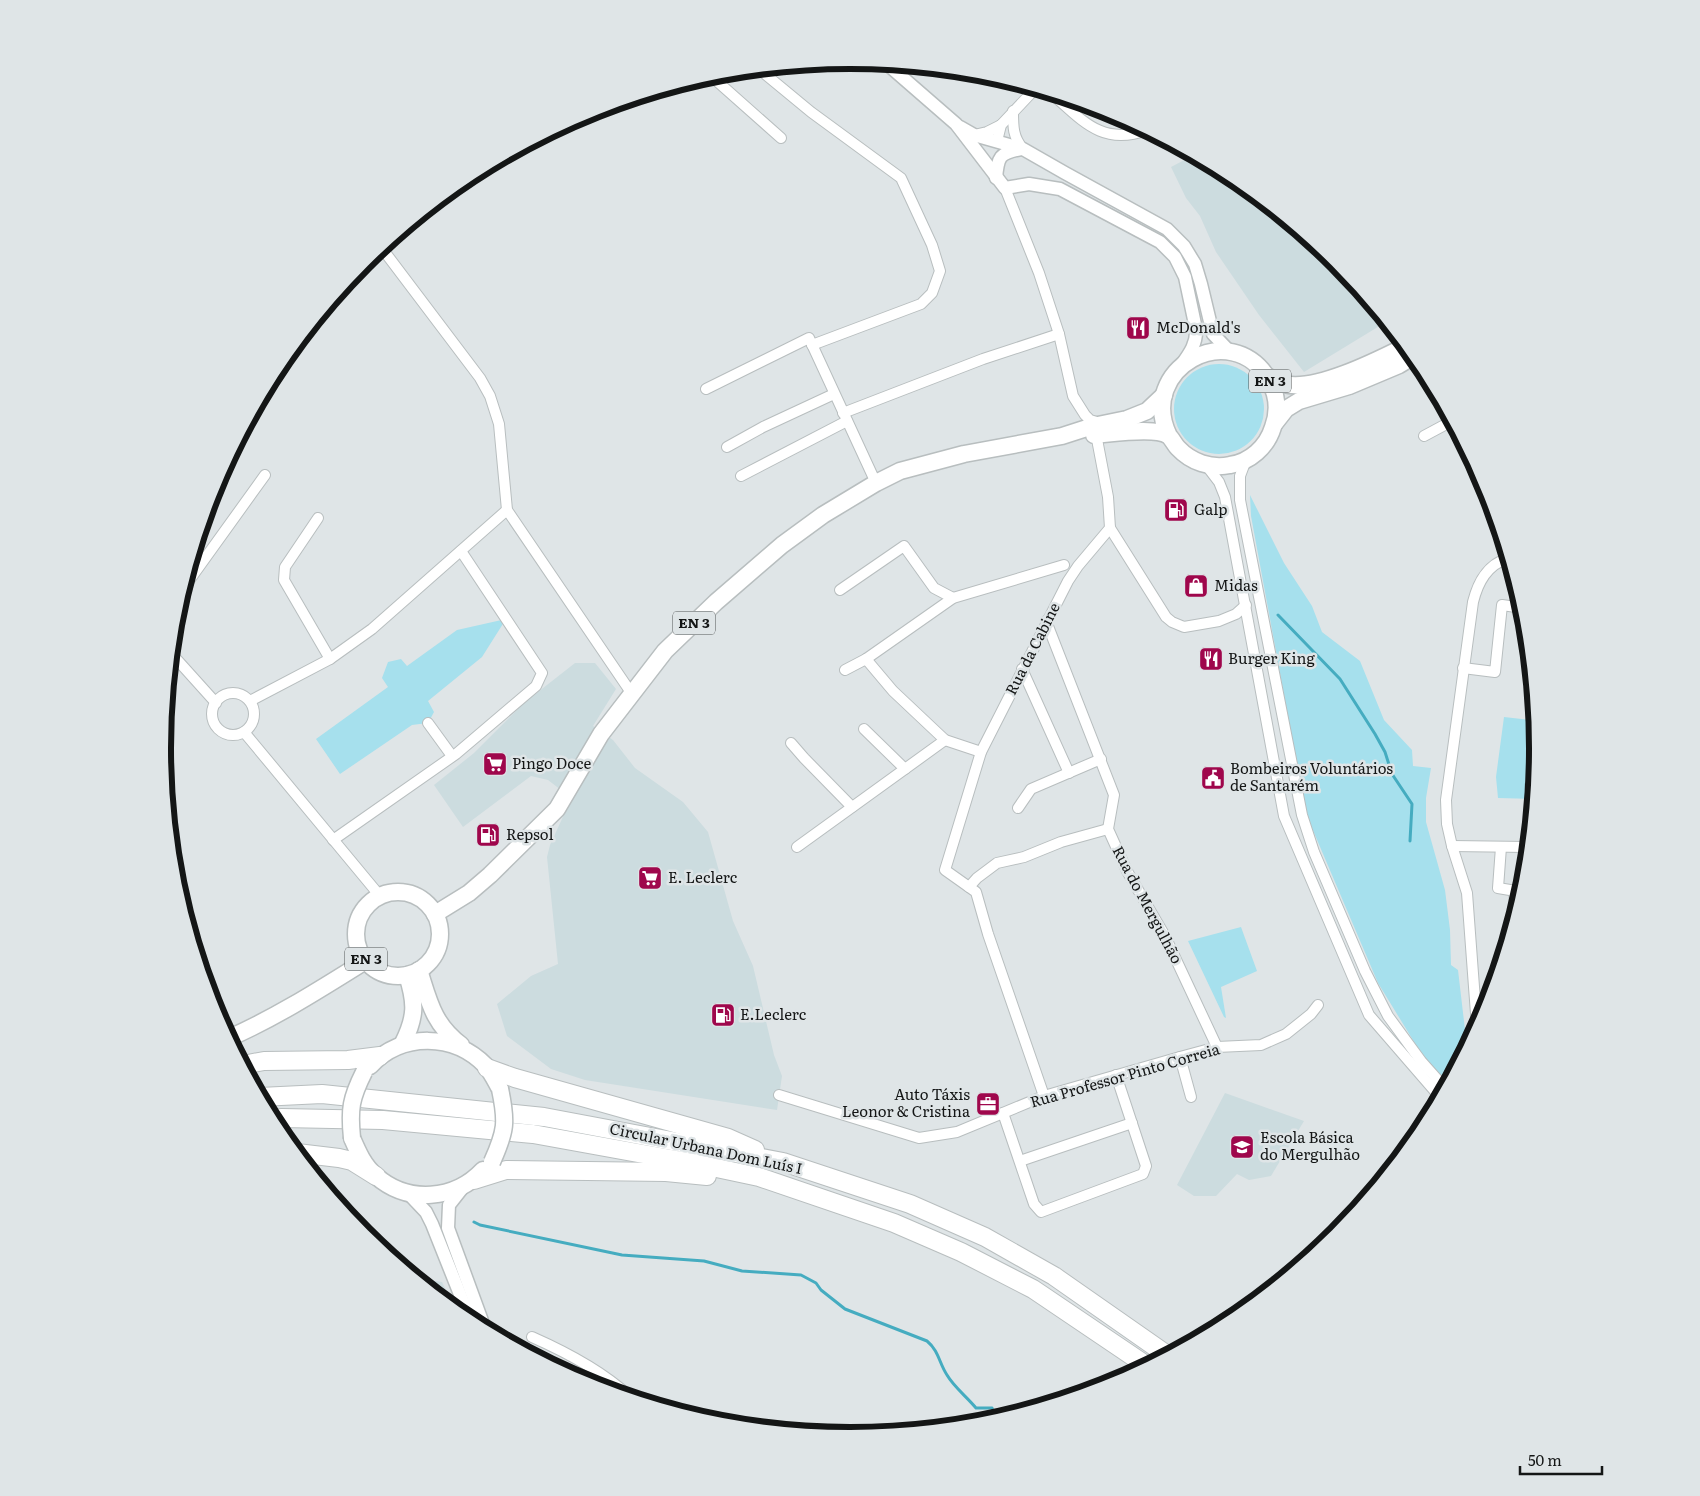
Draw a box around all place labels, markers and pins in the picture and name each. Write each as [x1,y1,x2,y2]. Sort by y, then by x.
restaurant icon: McDonald's [1125,315,1151,341]
place label: McDonald's [1156,315,1240,338]
fuel station icon: Galp [1163,497,1189,523]
place label: Galp [1194,497,1228,520]
shop icon: Midas [1183,573,1209,599]
place label: Midas [1214,573,1258,596]
restaurant icon: Burger King [1198,646,1224,672]
place label: Burger King [1228,646,1316,669]
supermarket icon: Pingo Doce [482,751,508,777]
place label: Pingo Doce [512,751,591,774]
place label: Bombeiros Voluntários de Santarém [1230,756,1393,796]
public building icon: Bombeiros Voluntários de Santarém [1200,765,1226,791]
fuel station icon: Repsol [475,822,501,848]
place label: Repsol [506,822,553,845]
supermarket icon: E. Leclerc [637,865,663,891]
place label: E. Leclerc [668,865,738,888]
fuel station icon: E.Leclerc [710,1002,736,1028]
place label: E.Leclerc [740,1002,807,1025]
place label: Auto Táxis Leonor & Cristina [842,1082,971,1122]
office icon: Auto Táxis Leonor & Cristina [975,1091,1001,1117]
place label: Escola Básica do Mergulhão [1260,1125,1360,1165]
school or university icon: Escola Básica do Mergulhão [1229,1134,1255,1160]

